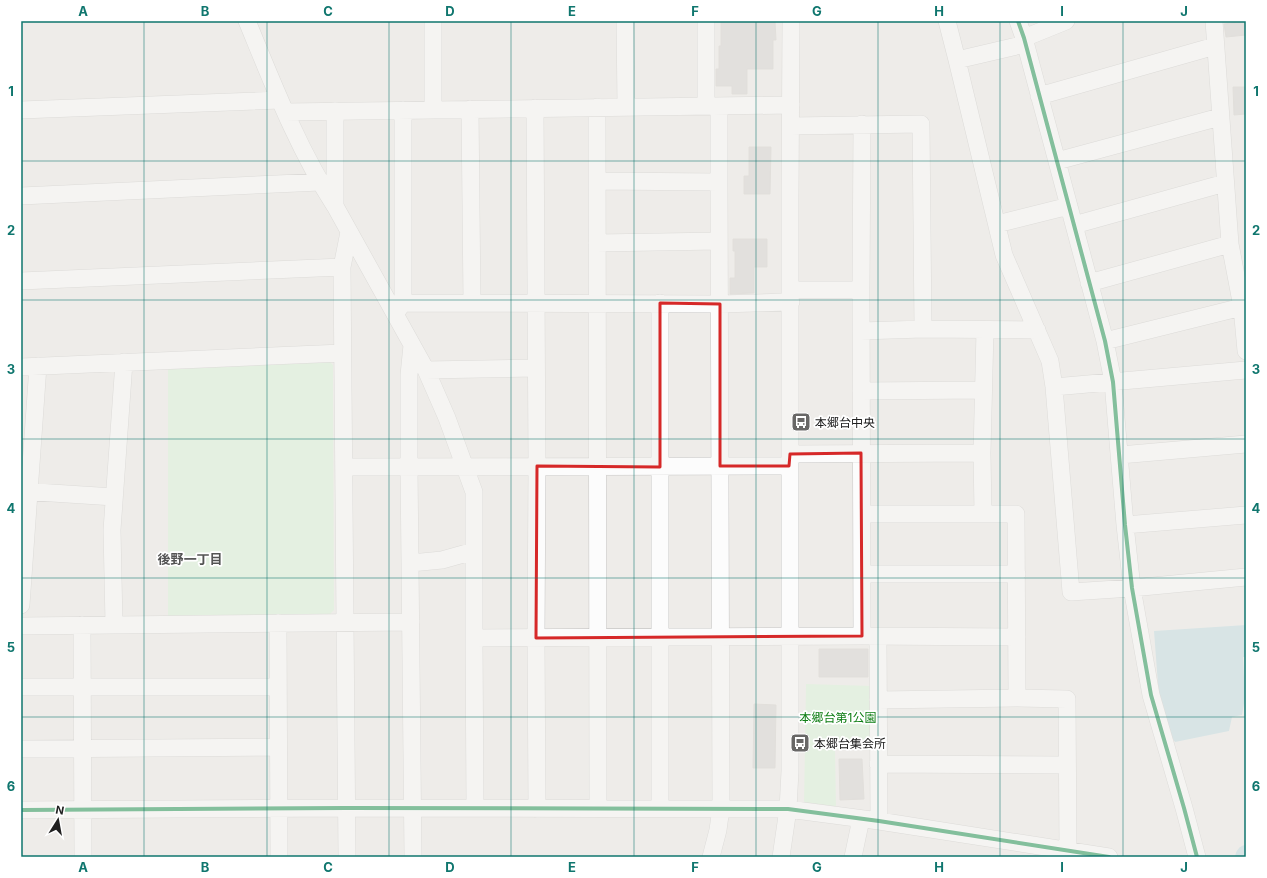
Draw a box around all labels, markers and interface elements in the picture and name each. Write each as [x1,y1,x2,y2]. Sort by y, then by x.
text: A [78,3,88,19]
text: B [201,3,210,19]
text: C [323,3,333,19]
text: D [445,3,455,19]
text: E [568,3,576,19]
text: F [691,3,699,19]
text: G [812,3,822,19]
text: H [934,3,944,19]
text: I [1060,3,1064,19]
text: J [1180,3,1188,19]
text: 1 [8,83,14,99]
text: 1 [1253,83,1259,99]
text: 2 [7,222,15,238]
text: 2 [1252,222,1260,238]
text: 3 [7,361,15,377]
text: 3 [1252,361,1260,377]
bus stop icon: 本郷台中央 [790,411,812,433]
place label: 本郷台中央 [815,415,875,430]
text: 4 [7,500,16,516]
text: 4 [1252,500,1261,516]
district label: 後野一丁目 [157,551,223,567]
text: 5 [7,639,15,655]
text: 5 [1252,639,1260,655]
park label: 本郷台第1公園 [800,710,876,725]
bus stop icon: 本郷台集会所 [789,732,811,754]
place label: 本郷台集会所 [814,736,886,751]
text: 6 [7,778,15,794]
text: 6 [1252,778,1260,794]
north arrow [38,800,78,840]
text: N [54,803,65,818]
text: A [78,859,88,875]
text: B [201,859,210,875]
text: C [323,859,333,875]
text: D [445,859,455,875]
text: E [568,859,576,875]
text: F [691,859,699,875]
text: G [812,859,822,875]
text: H [934,859,944,875]
text: I [1060,859,1064,875]
text: J [1180,859,1188,875]

